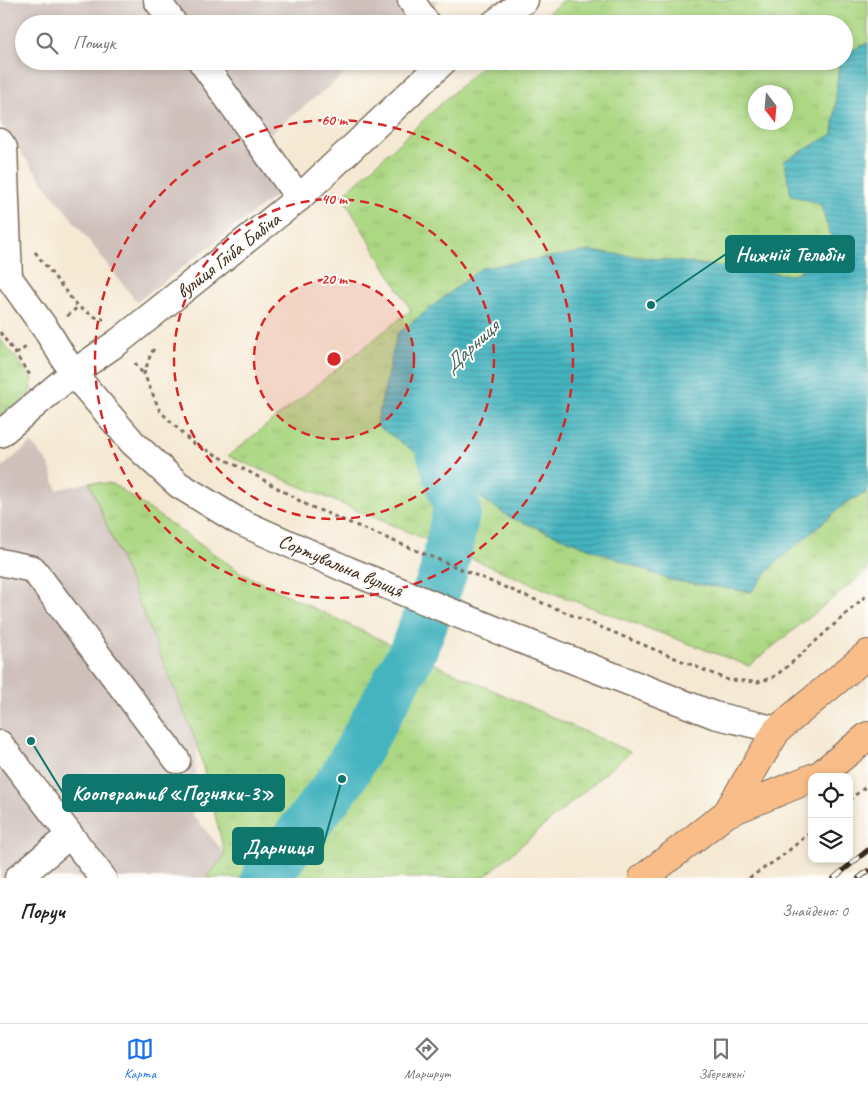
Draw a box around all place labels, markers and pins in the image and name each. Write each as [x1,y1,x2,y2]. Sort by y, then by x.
callout: Нижній Тельбін [726,236,854,272]
centre of rings [325,350,343,368]
callout: Кооператив «Позняки-3» [63,775,284,811]
callout: Дарниця [233,828,323,864]

